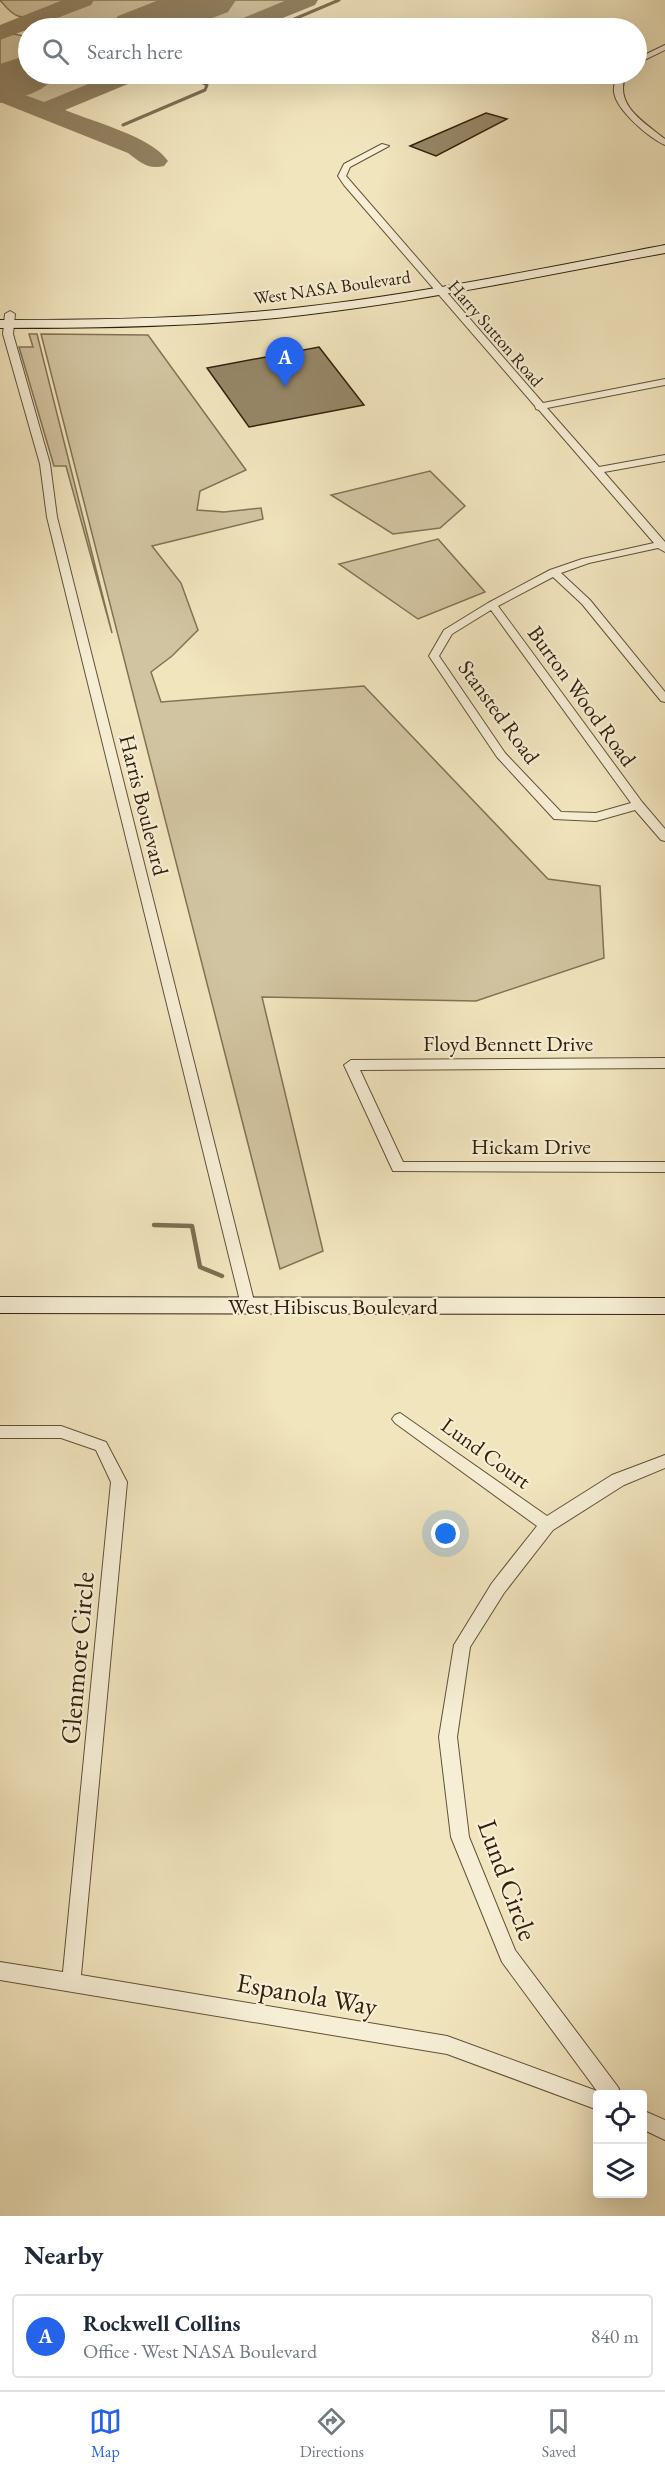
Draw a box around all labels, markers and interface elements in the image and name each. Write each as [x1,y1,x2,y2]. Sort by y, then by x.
search box [18,18,647,84]
icon: search [39,35,72,68]
text: Search here [87,37,182,66]
street label: West NASA Boulevard [252,264,413,309]
street label: Harry Sutton Road [443,275,549,392]
pin: A [266,338,304,387]
street label: Burton Wood Road [521,620,643,773]
street label: Stansted Road [452,654,547,770]
street label: Harris Boulevard [113,732,176,879]
street label: Floyd Bennett Drive [423,1029,593,1058]
street label: Hickam Drive [471,1132,591,1161]
street label: West Hibiscus Boulevard [228,1292,439,1321]
street label: Lund Court [435,1411,537,1495]
your location [431,1519,460,1548]
street label: Glenmore Circle [52,1570,102,1746]
street label: Lund Circle [470,1815,546,1945]
street label: Espanola Way [234,1964,380,2024]
map controls [593,2090,647,2198]
button: locate [593,2090,647,2144]
button: layers [593,2144,647,2198]
text: Nearby [24,2238,104,2272]
text: Rockwell Collins [83,2309,241,2338]
text: A [38,2323,53,2349]
text: 840 m [591,2323,639,2349]
text: Office · West NASA Boulevard [83,2338,317,2364]
tab: Map [89,2405,122,2462]
tab: Directions [300,2405,364,2462]
tab: Saved [542,2405,576,2462]

